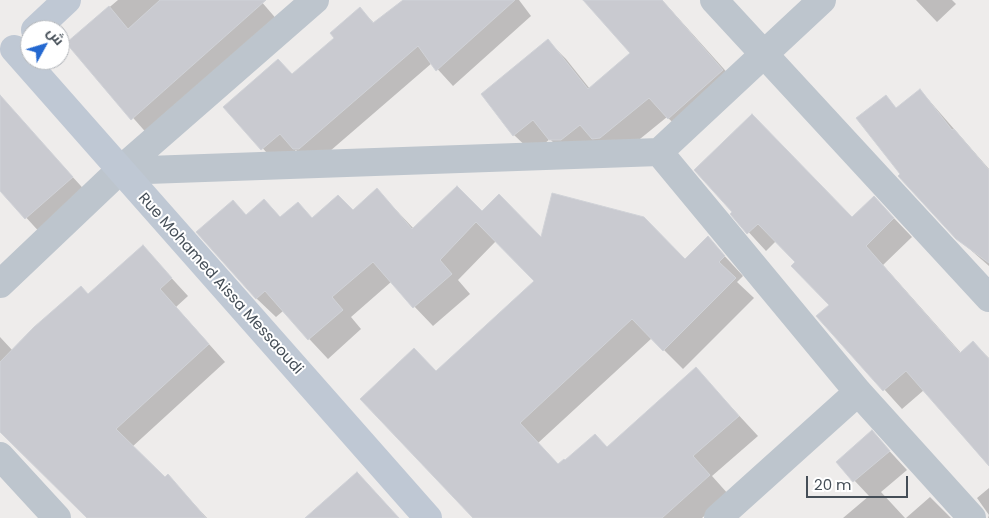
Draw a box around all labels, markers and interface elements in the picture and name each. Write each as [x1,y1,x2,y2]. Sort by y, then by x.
north arrow [20,20,70,70]
text: ش [42,23,69,49]
street label: Rue Mohamed Aissa Messaoudi [134,190,306,378]
scale bar [809,466,912,498]
text: 20 m [814,474,852,495]

